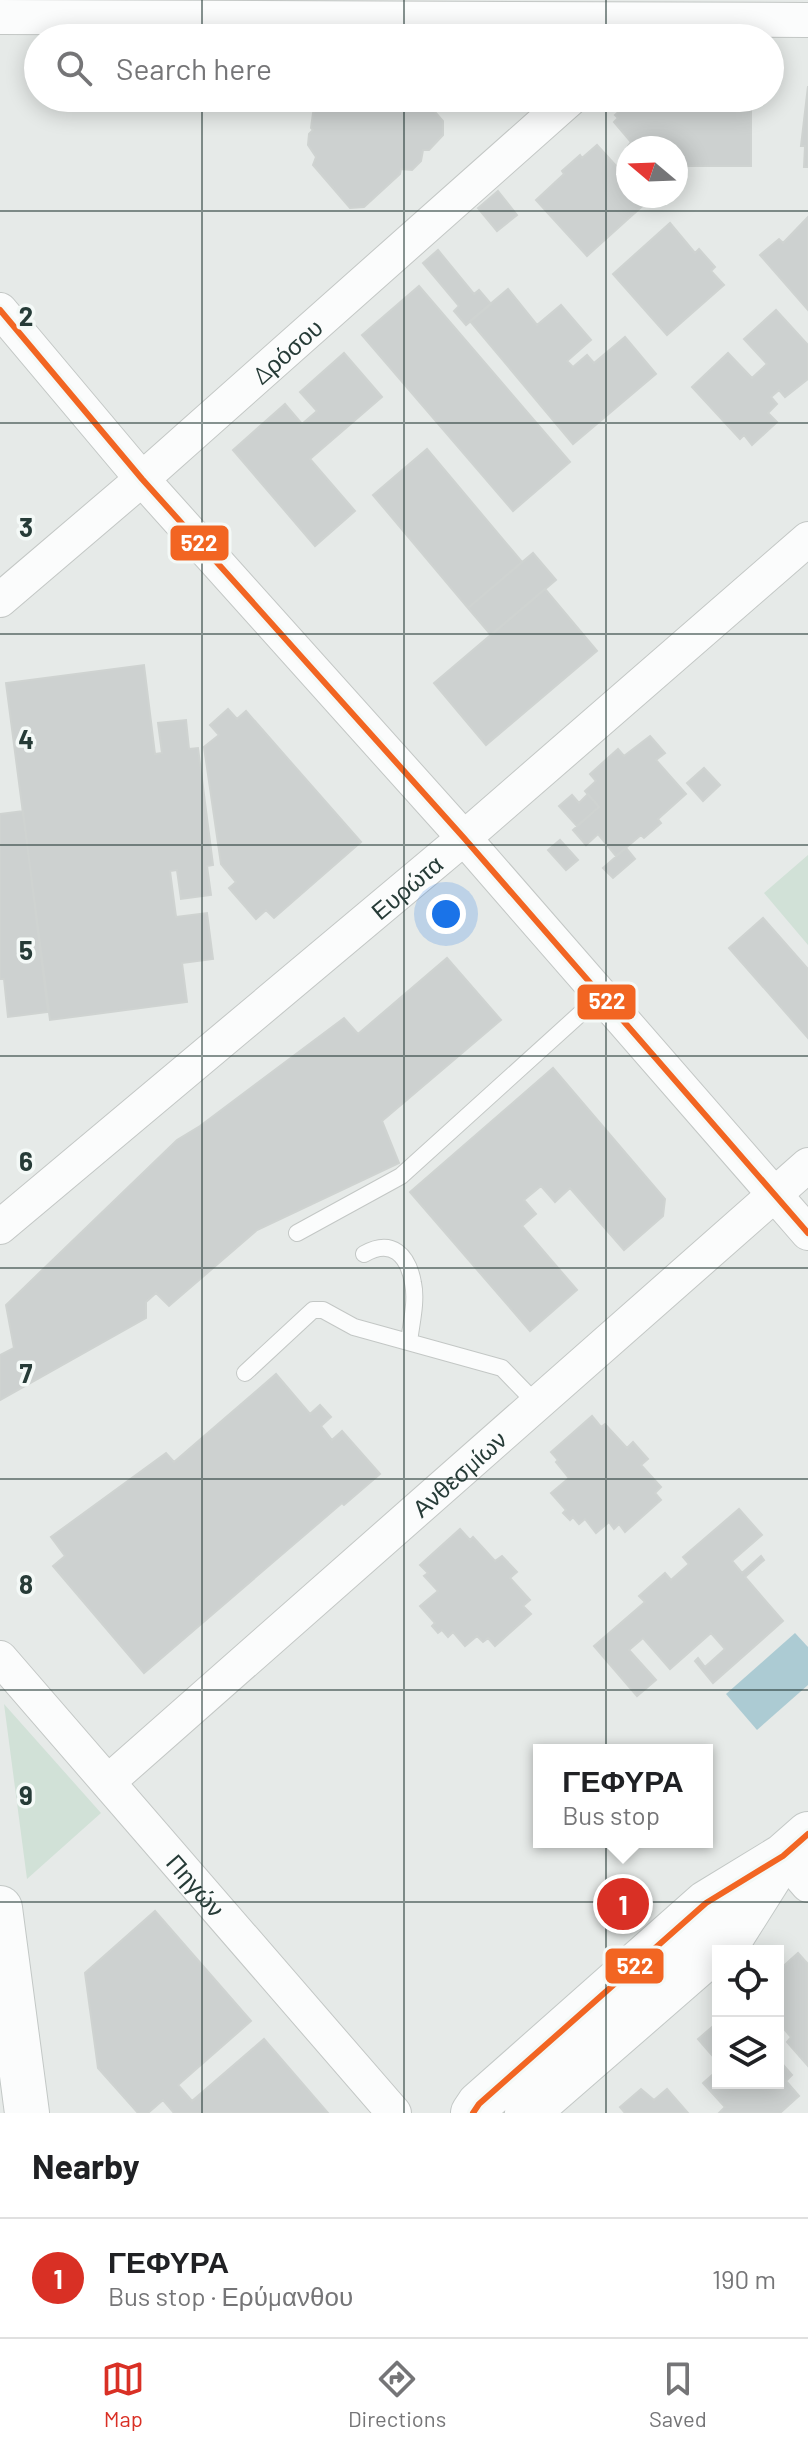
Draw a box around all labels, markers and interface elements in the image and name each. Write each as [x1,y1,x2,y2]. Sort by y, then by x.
search box [24,24,784,112]
icon: search [52,46,96,90]
text: Search here [116,50,272,86]
north arrow [616,136,688,208]
text: 2 [19,300,33,331]
street label: Δρόσου [246,312,328,389]
text: 3 [19,511,33,542]
line badge: 522 [169,524,230,562]
text: 522 [181,529,217,555]
text: 4 [18,723,34,754]
street label: Ευρώτα [365,848,448,925]
your location [426,894,466,934]
text: 5 [19,934,33,965]
line badge: 522 [576,983,637,1021]
text: 522 [589,987,625,1013]
text: 6 [19,1145,33,1176]
text: 7 [20,1357,33,1388]
street label: Ανθεσμίων [406,1424,512,1522]
text: 8 [19,1568,33,1599]
popup [533,1744,713,1848]
text: ΓΕΦΥΡΑ [562,1762,684,1798]
text: 9 [19,1779,33,1810]
text: Bus stop [562,1799,660,1830]
street label: Πηγών [161,1848,231,1922]
pin: 1 [597,1874,649,1934]
map controls [712,1945,784,2089]
button: locate [712,1945,784,2017]
line badge: 522 [604,1947,665,1985]
text: 522 [617,1952,653,1978]
button: layers [712,2017,784,2089]
text: Nearby [32,2145,140,2186]
text: ΓΕΦΥΡΑ [108,2243,229,2279]
text: 1 [53,2263,63,2294]
text: 190 m [712,2263,776,2294]
text: Bus stop · Ερύμανθου [108,2280,353,2311]
tab: Map [101,2357,145,2431]
tab: Directions [348,2357,446,2431]
tab: Saved [649,2357,707,2431]

